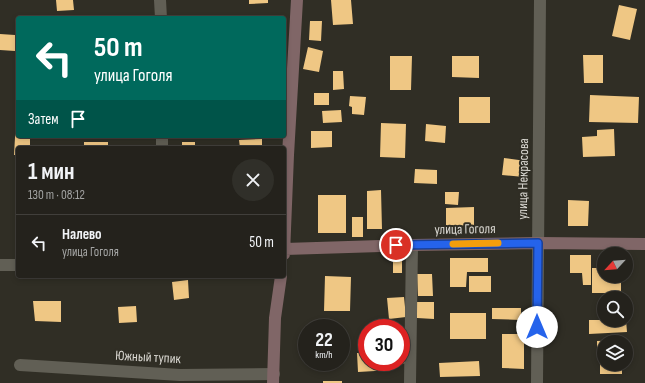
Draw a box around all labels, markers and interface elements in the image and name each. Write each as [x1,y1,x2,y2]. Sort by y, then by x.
text: 50 m [94,31,143,64]
icon: left [28,32,80,84]
text: улица Гоголя [94,65,173,86]
icon: arrive [67,108,89,130]
text: Затем [28,110,59,129]
street label: улица Некрасова [514,138,532,220]
text: 1 мин [28,157,75,186]
button: close [232,159,274,201]
text: 130 m · 08:12 [28,187,85,203]
street label: улица Гоголя [434,220,496,238]
text: Налево [62,225,102,244]
pin [379,228,413,262]
icon: left [28,232,50,254]
text: 50 m [249,233,274,252]
icon: arrive [385,234,407,256]
text: улица Гоголя [62,244,119,260]
north arrow [597,247,633,283]
map controls [597,247,633,371]
button: search [597,291,633,327]
position arrow [516,306,558,348]
speed limit sign: 30 [358,319,410,371]
text: 22 [315,328,333,352]
button: layers [597,335,633,371]
street label: Южный тупик [115,347,182,367]
text: km/h [315,349,333,361]

